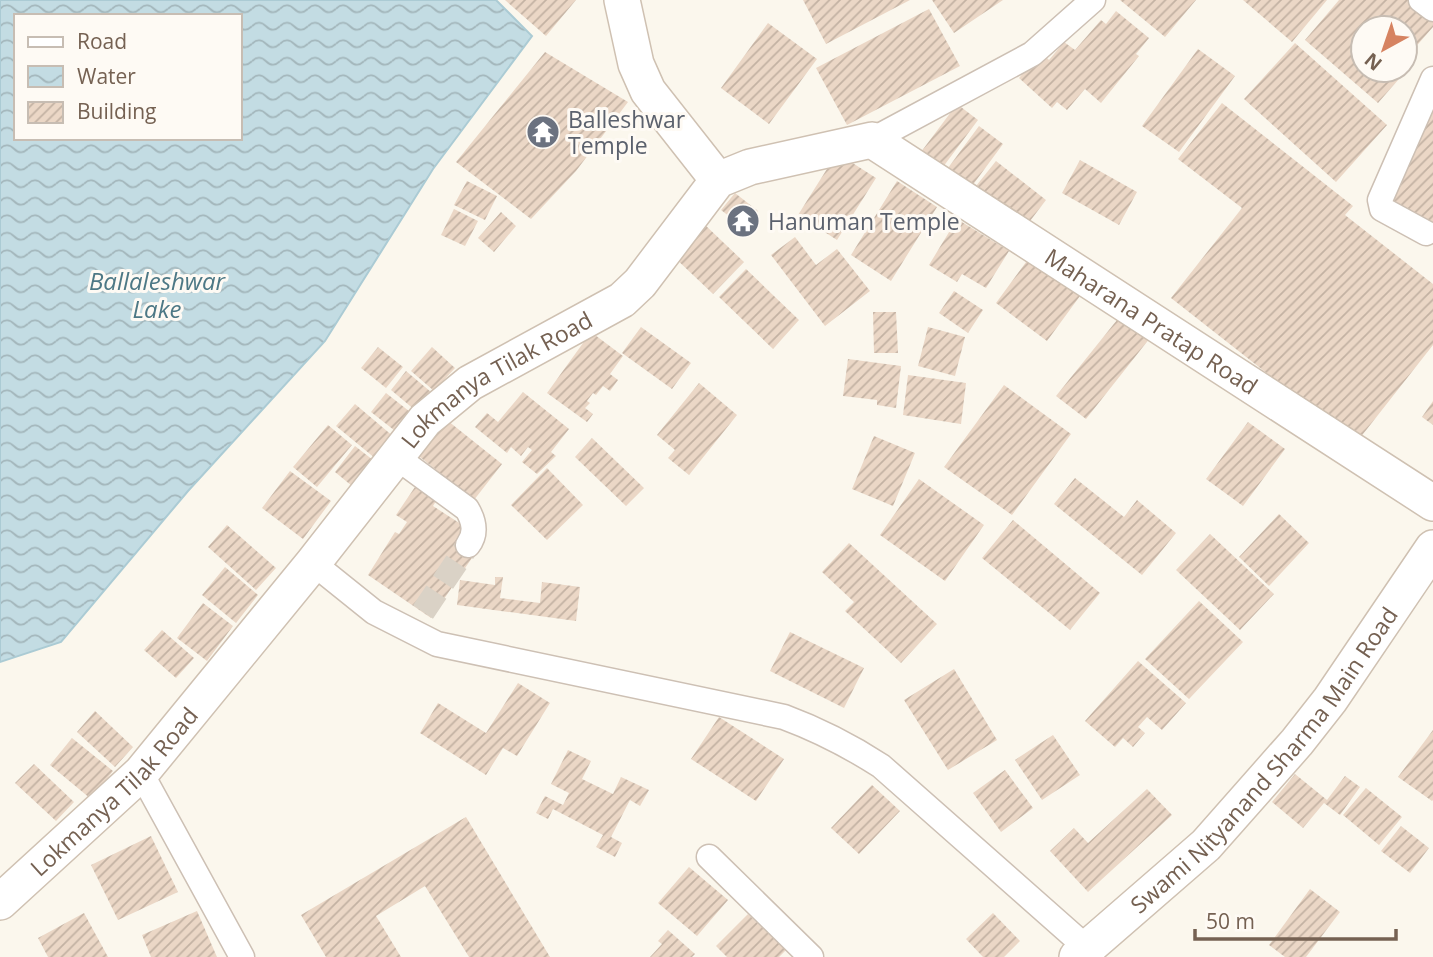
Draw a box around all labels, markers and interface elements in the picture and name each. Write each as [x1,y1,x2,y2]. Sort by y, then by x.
legend [14,14,242,140]
north arrow [1349,14,1419,84]
text: Road [77,27,127,55]
text: N [1359,47,1387,77]
text: Water [77,62,136,90]
text: Building [77,97,156,125]
place label: Balleshwar Temple [568,103,686,161]
temple icon: Balleshwar Temple [524,113,562,151]
temple icon: Hanuman Temple [724,202,762,240]
place label: Hanuman Temple [768,205,960,237]
street label: Maharana Pratap Road [1039,240,1264,401]
water label: Ballaleshwar Lake [89,264,227,325]
street label: Lokmanya Tilak Road [393,303,598,455]
street label: Swami Nityanand Sharma Main Road [1123,600,1405,920]
street label: Lokmanya Tilak Road [23,700,205,883]
scale bar [1195,898,1396,942]
text: 50 m [1206,907,1255,935]

